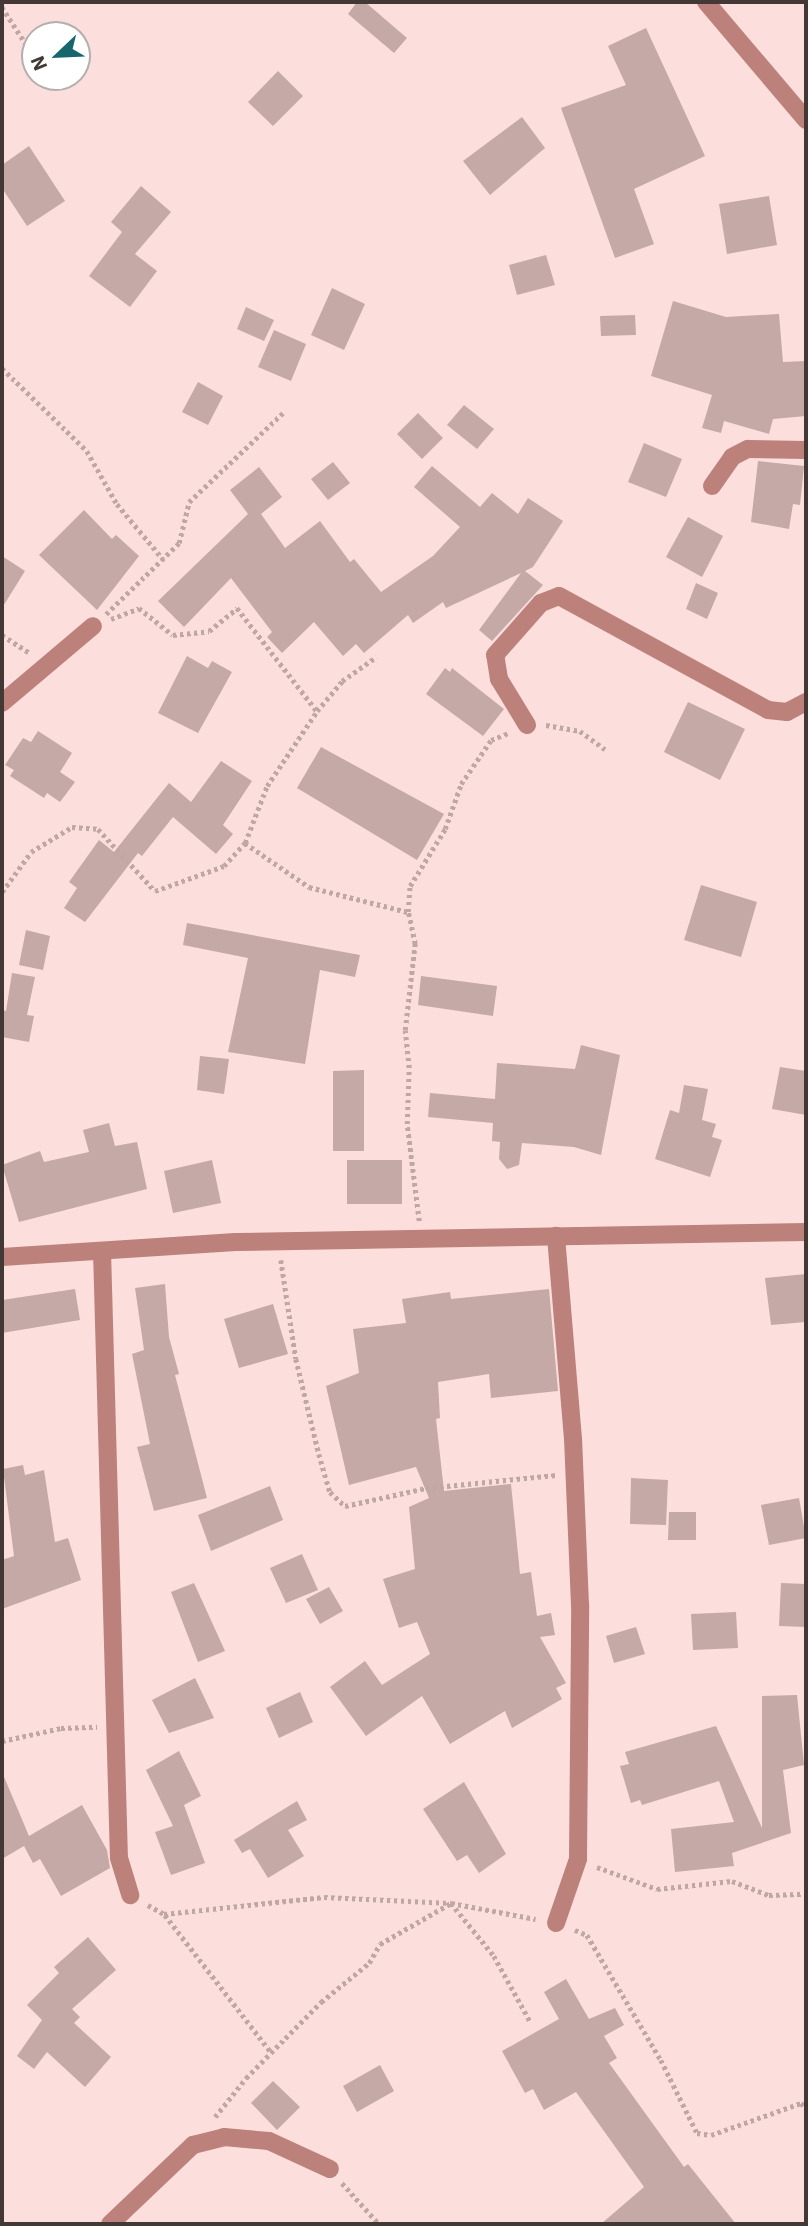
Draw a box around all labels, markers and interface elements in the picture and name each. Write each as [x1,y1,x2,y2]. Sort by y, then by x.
north arrow [21,21,91,91]
text: N [25,52,52,74]

